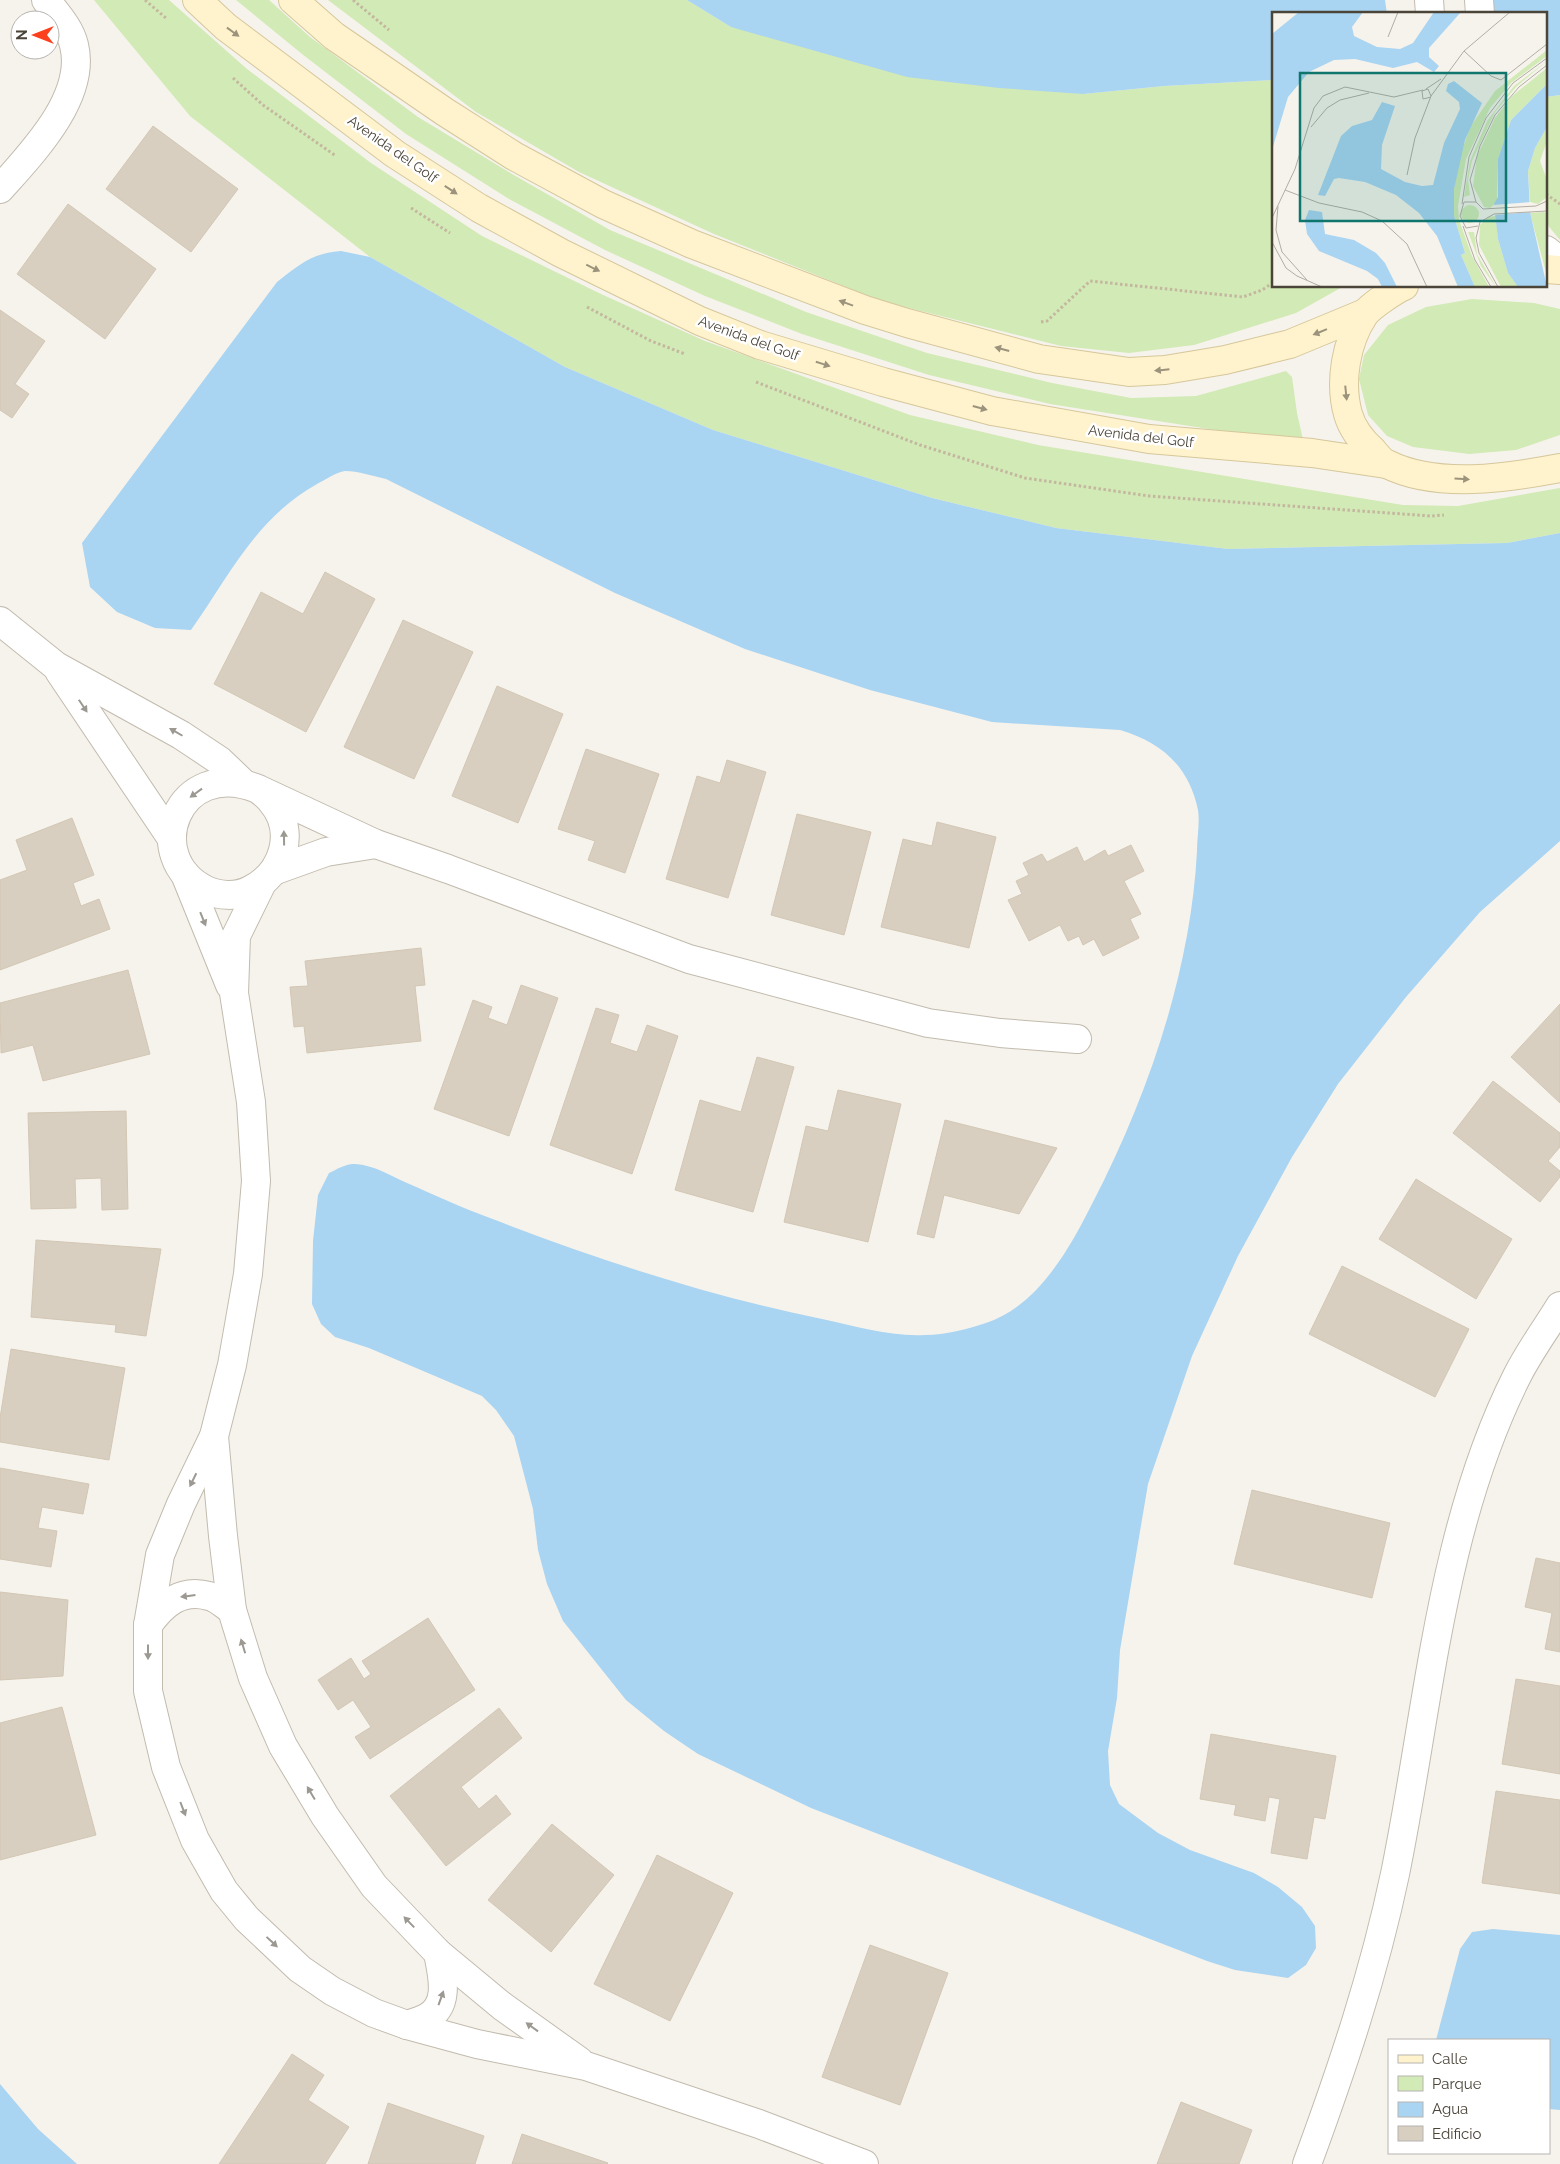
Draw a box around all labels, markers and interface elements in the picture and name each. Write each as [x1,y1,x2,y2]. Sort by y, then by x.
north arrow [10,10,60,60]
inset map [1272,12,1548,288]
one-way arrow [227,27,240,37]
text: N [14,30,30,40]
street label: Avenida del Golf [345,112,442,187]
one-way arrow [444,185,457,194]
one-way arrow [586,265,600,273]
one-way arrow [839,299,854,306]
street label: Avenida del Golf [696,312,803,364]
one-way arrow [1312,328,1327,336]
one-way arrow [994,345,1009,353]
one-way arrow [816,360,831,368]
one-way arrow [1154,366,1170,374]
one-way arrow [1342,385,1350,401]
one-way arrow [972,404,987,412]
street label: Avenida del Golf [1087,422,1196,451]
one-way arrow [1454,475,1470,483]
one-way arrow [78,699,88,713]
one-way arrow [170,728,183,737]
one-way arrow [189,788,203,798]
one-way arrow [280,829,288,845]
one-way arrow [200,912,208,927]
one-way arrow [189,1473,197,1487]
one-way arrow [180,1592,196,1600]
one-way arrow [239,1638,247,1653]
one-way arrow [144,1644,152,1660]
one-way arrow [307,1786,316,1799]
one-way arrow [179,1802,187,1817]
one-way arrow [403,1916,415,1928]
one-way arrow [265,1936,277,1948]
one-way arrow [438,1990,445,2005]
one-way arrow [525,2022,539,2032]
legend [1388,2039,1550,2154]
text: Calle [1432,2050,1468,2068]
text: Parque [1432,2075,1482,2093]
text: Agua [1432,2100,1468,2118]
text: Edificio [1432,2125,1482,2143]

